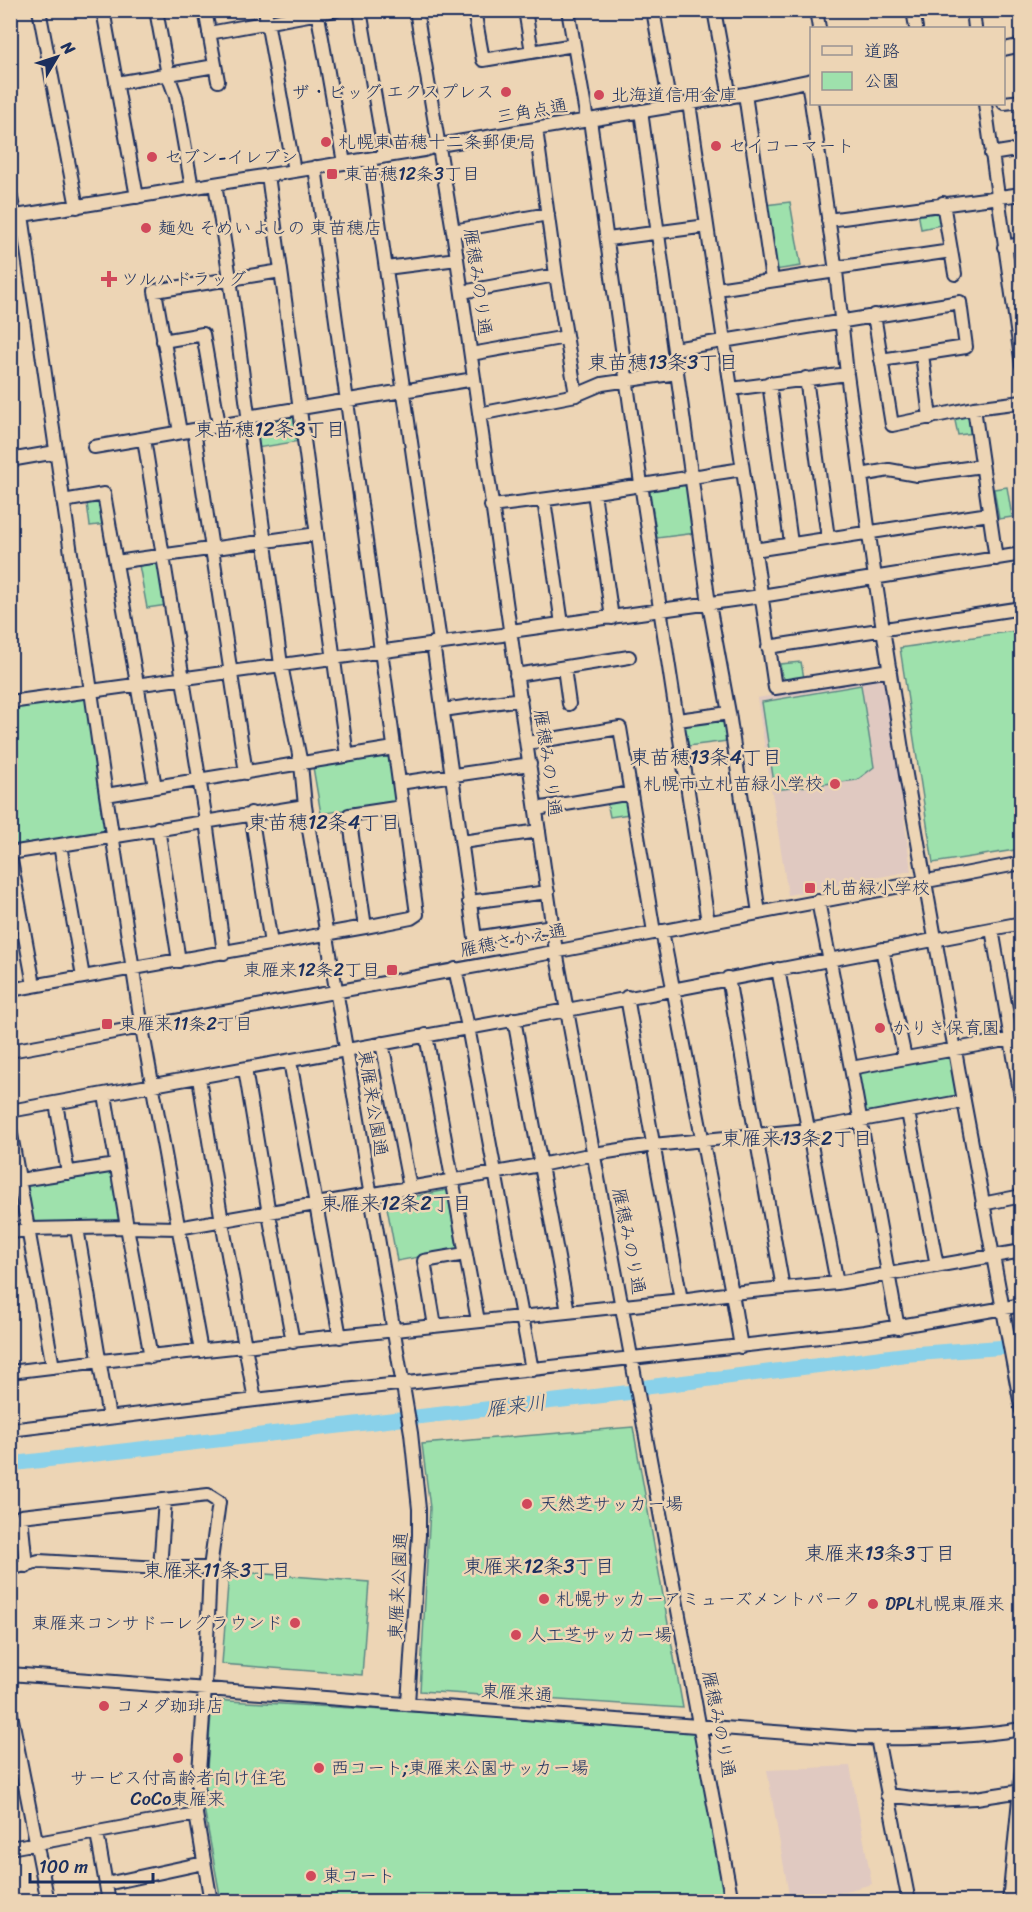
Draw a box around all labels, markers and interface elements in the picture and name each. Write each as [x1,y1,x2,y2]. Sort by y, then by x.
north arrow [27,27,87,87]
legend [810,27,1005,105]
text: N [53,34,84,62]
text: 道路 [864,35,900,67]
text: 公園 [864,65,900,97]
place label: ザ・ビッグ エクスプレス [292,76,494,108]
place label: 北海道信用金庫 [611,79,737,111]
marker: ザ・ビッグ エクスプレス [499,85,513,99]
marker: 北海道信用金庫 [592,88,606,102]
street label: 三角点通 [494,89,570,133]
place label: 札幌東苗穂十二条郵便局 [338,126,536,158]
place label: セイコーマート [728,130,854,162]
marker: 札幌東苗穂十二条郵便局 [319,135,333,149]
marker: セイコーマート [709,139,723,153]
place label: セブン-イレブン [164,141,298,173]
marker: セブン-イレブン [145,150,159,164]
place label: 東苗穂12条3丁目 [344,158,480,190]
marker: 東苗穂12条3丁目 [325,167,339,181]
place label: 麺処 そめいよしの 東苗穂店 [158,212,382,244]
marker: 麺処 そめいよしの 東苗穂店 [139,221,153,235]
street label: 雁穂みのり通 [455,226,501,338]
place label: ツルハドラッグ [121,263,246,295]
marker: ツルハドラッグ [102,272,116,286]
district label: 東苗穂13条3丁目 [588,345,738,380]
district label: 東苗穂12条3丁目 [194,412,346,447]
street label: 雁穂みのり通 [525,707,571,819]
district label: 東苗穂13条4丁目 [630,740,782,775]
place label: 札幌市立札苗緑小学校 [643,768,823,800]
marker: 札幌市立札苗緑小学校 [828,777,842,791]
district label: 東苗穂12条4丁目 [248,805,400,840]
place label: 札苗緑小学校 [822,872,930,904]
marker: 札苗緑小学校 [803,881,817,895]
street label: 雁穂さかえ通 [457,914,569,966]
place label: 東雁来12条2丁目 [244,954,380,986]
marker: 東雁来12条2丁目 [385,963,399,977]
place label: 東雁来11条2丁目 [119,1008,253,1040]
place label: かりき保育園 [892,1012,1000,1044]
marker: 東雁来11条2丁目 [100,1017,114,1031]
marker: かりき保育園 [873,1021,887,1035]
street label: 東雁来公園通 [349,1047,397,1159]
district label: 東雁来13条2丁目 [721,1121,873,1156]
street label: 雁穂みのり通 [603,1185,655,1297]
district label: 東雁来12条2丁目 [320,1186,472,1221]
water label: 雁来川 [484,1385,548,1427]
place label: 天然芝サッカー場 [539,1488,683,1520]
marker: 天然芝サッカー場 [520,1497,534,1511]
street label: 東雁来公園通 [379,1531,417,1641]
district label: 東雁来13条3丁目 [805,1536,955,1571]
district label: 東雁来12条3丁目 [463,1549,615,1584]
district label: 東雁来11条3丁目 [143,1553,291,1588]
place label: 札幌サッカーアミューズメントパーク [556,1583,860,1615]
place label: DPL札幌東雁来 [885,1588,1005,1620]
marker: 札幌サッカーアミューズメントパーク [537,1592,551,1606]
marker: DPL札幌東雁来 [866,1597,880,1611]
place label: 東雁来コンサドーレグラウンド [32,1607,283,1639]
marker: 東雁来コンサドーレグラウンド [288,1616,302,1630]
place label: 人工芝サッカー場 [528,1619,672,1651]
marker: 人工芝サッカー場 [509,1628,523,1642]
street label: 雁穂みのり通 [693,1668,745,1780]
street label: 東雁来通 [480,1675,554,1711]
place label: コメダ珈琲店 [116,1690,224,1722]
marker: コメダ珈琲店 [97,1699,111,1713]
marker: サービス付高齢者向け住宅 CoCo東雁来 [171,1751,185,1765]
place label: 西コート;東雁来公園サッカー場 [331,1752,588,1784]
marker: 西コート;東雁来公園サッカー場 [312,1761,326,1775]
place label: サービス付高齢者向け住宅 CoCo東雁来 [70,1762,286,1815]
scale bar [30,1846,153,1884]
text: 100 m [39,1851,88,1883]
place label: 東コート [323,1860,395,1892]
marker: 東コート [304,1869,318,1883]

